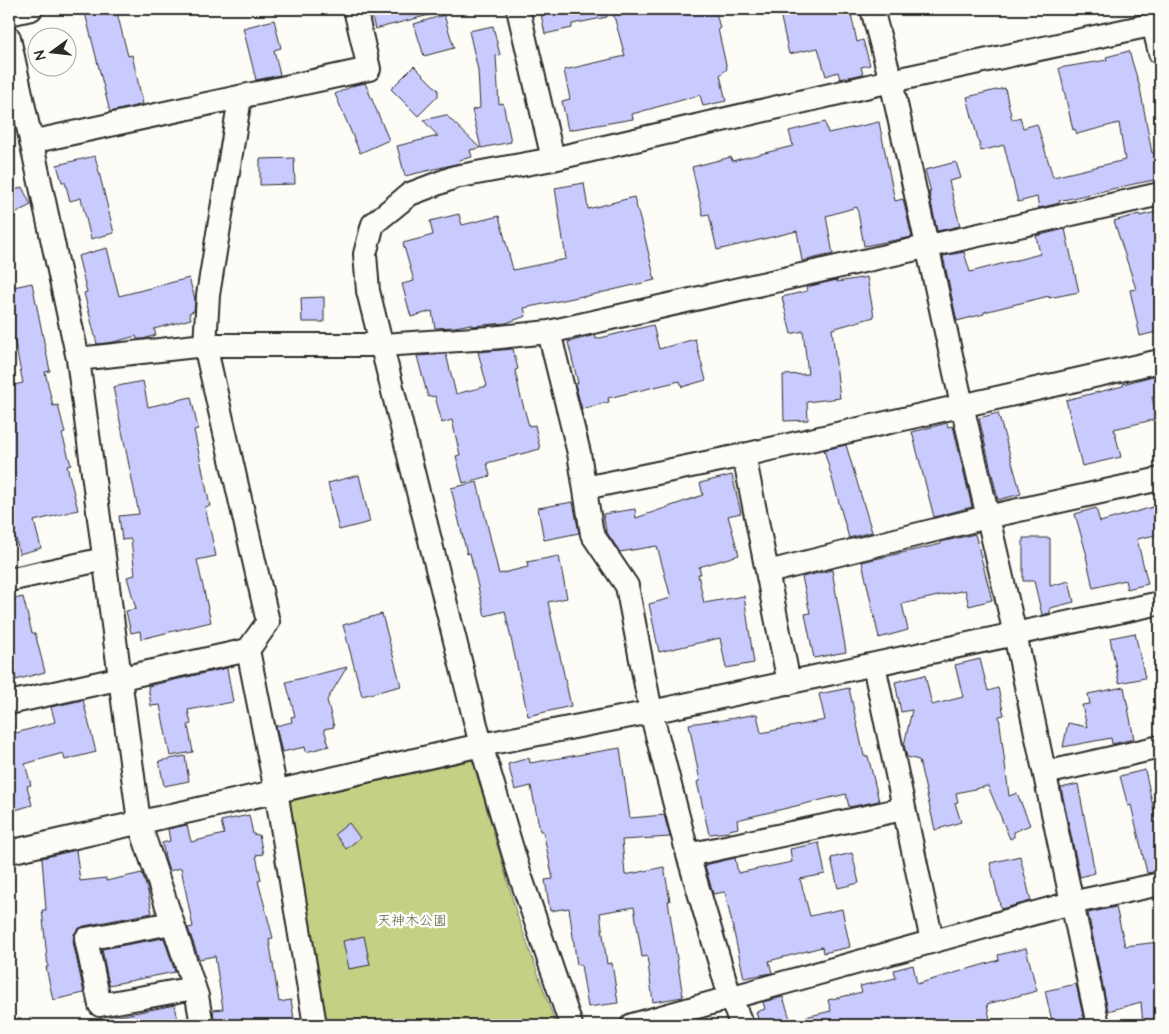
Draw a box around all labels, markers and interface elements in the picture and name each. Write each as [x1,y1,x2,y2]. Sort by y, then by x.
north arrow [28,28,78,78]
text: N [30,48,51,62]
park label: 天神木公園 [377,911,447,931]

